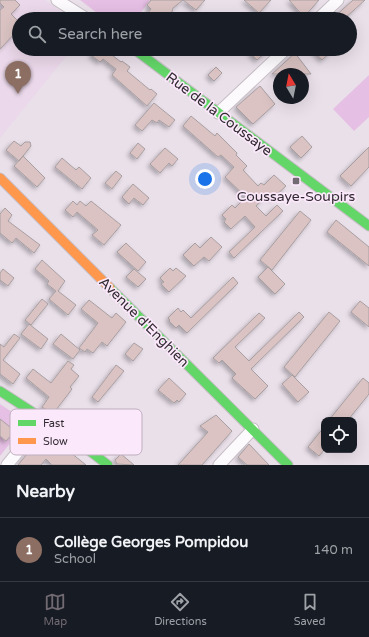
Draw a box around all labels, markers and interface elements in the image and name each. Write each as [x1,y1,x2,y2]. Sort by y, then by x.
search box [12,12,357,56]
icon: search [26,23,48,45]
text: Search here [58,25,142,43]
pin: 1 [5,61,31,94]
north arrow [273,68,309,104]
street label: Rue de la Coussaye [163,69,275,160]
your location [195,169,215,189]
marker: Coussaye-Soupirs [291,176,301,186]
place label: Coussaye-Soupirs [237,188,356,205]
street label: Avenue d'Enghien [95,273,193,371]
legend [10,409,142,455]
text: Fast [43,417,64,430]
map controls [321,417,357,453]
button: locate [321,417,357,453]
text: Slow [43,435,68,448]
text: Nearby [16,481,75,502]
text: Collège Georges Pompidou [54,533,248,551]
text: 1 [25,542,33,558]
text: 140 m [313,542,353,558]
text: School [54,551,96,567]
tab: Map [43,591,67,628]
tab: Directions [154,591,207,628]
tab: Saved [294,591,326,628]

